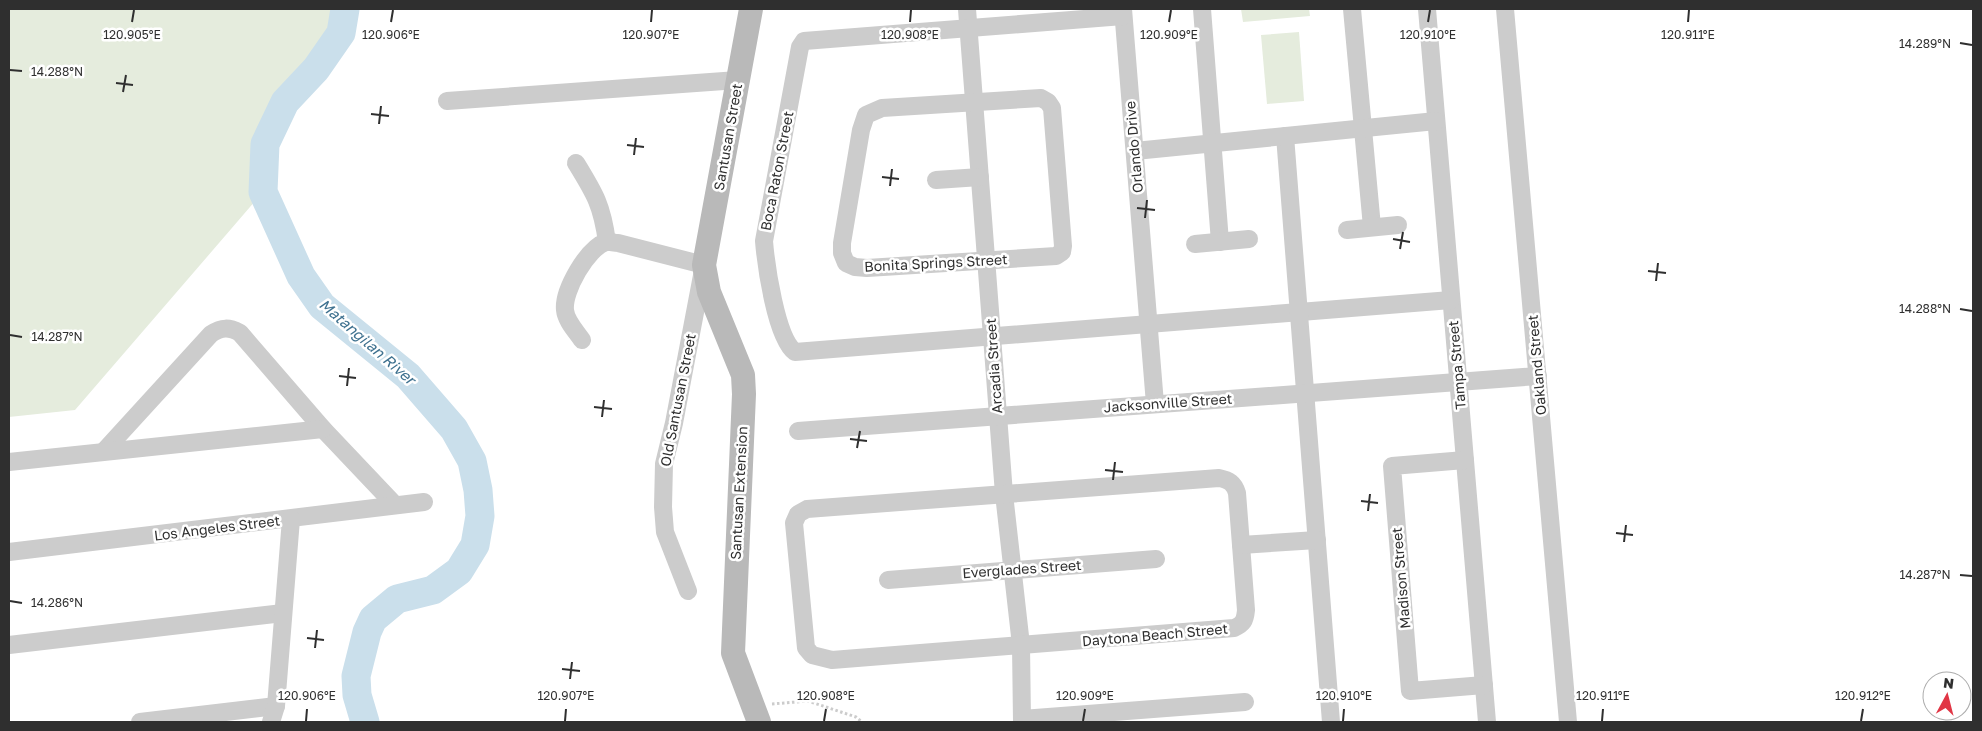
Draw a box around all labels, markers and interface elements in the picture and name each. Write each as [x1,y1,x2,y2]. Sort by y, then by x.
text: 120.905°E [103,27,161,42]
text: 120.906°E [362,27,420,42]
text: 120.907°E [623,27,679,42]
text: 120.908°E [881,27,939,42]
text: 120.909°E [1140,27,1198,42]
text: 120.910°E [1400,27,1456,42]
text: 120.911°E [1661,27,1715,42]
text: 14.289°N [1899,36,1951,51]
text: 14.288°N [31,64,83,79]
street label: Santusan Street [710,82,745,192]
street label: Orlando Drive [1121,100,1146,194]
street label: Boca Raton Street [757,110,796,232]
street label: Bonita Springs Street [864,250,1008,275]
water label: Matangilan River [315,295,421,390]
text: 14.288°N [1899,301,1951,316]
street label: Oakland Street [1524,314,1549,416]
street label: Arcadia Street [982,318,1005,414]
street label: Tampa Street [1444,320,1469,410]
text: 14.287°N [31,329,83,344]
street label: Old Santusan Street [656,332,699,468]
street label: Jacksonville Street [1103,390,1233,415]
street label: Santusan Extension [727,426,750,560]
street label: Los Angeles Street [153,511,281,544]
street label: Madison Street [1388,527,1413,629]
street label: Everglades Street [962,556,1082,581]
text: 14.287°N [1899,567,1951,582]
text: 14.286°N [31,595,83,610]
street label: Daytona Beach Street [1081,620,1229,649]
north arrow [1922,671,1972,721]
text: N [1942,674,1955,692]
text: 120.906°E [278,688,336,703]
text: 120.907°E [538,688,594,703]
text: 120.908°E [797,688,855,703]
text: 120.909°E [1056,688,1114,703]
text: 120.910°E [1316,688,1372,703]
text: 120.911°E [1576,688,1630,703]
text: 120.912°E [1835,688,1891,703]

